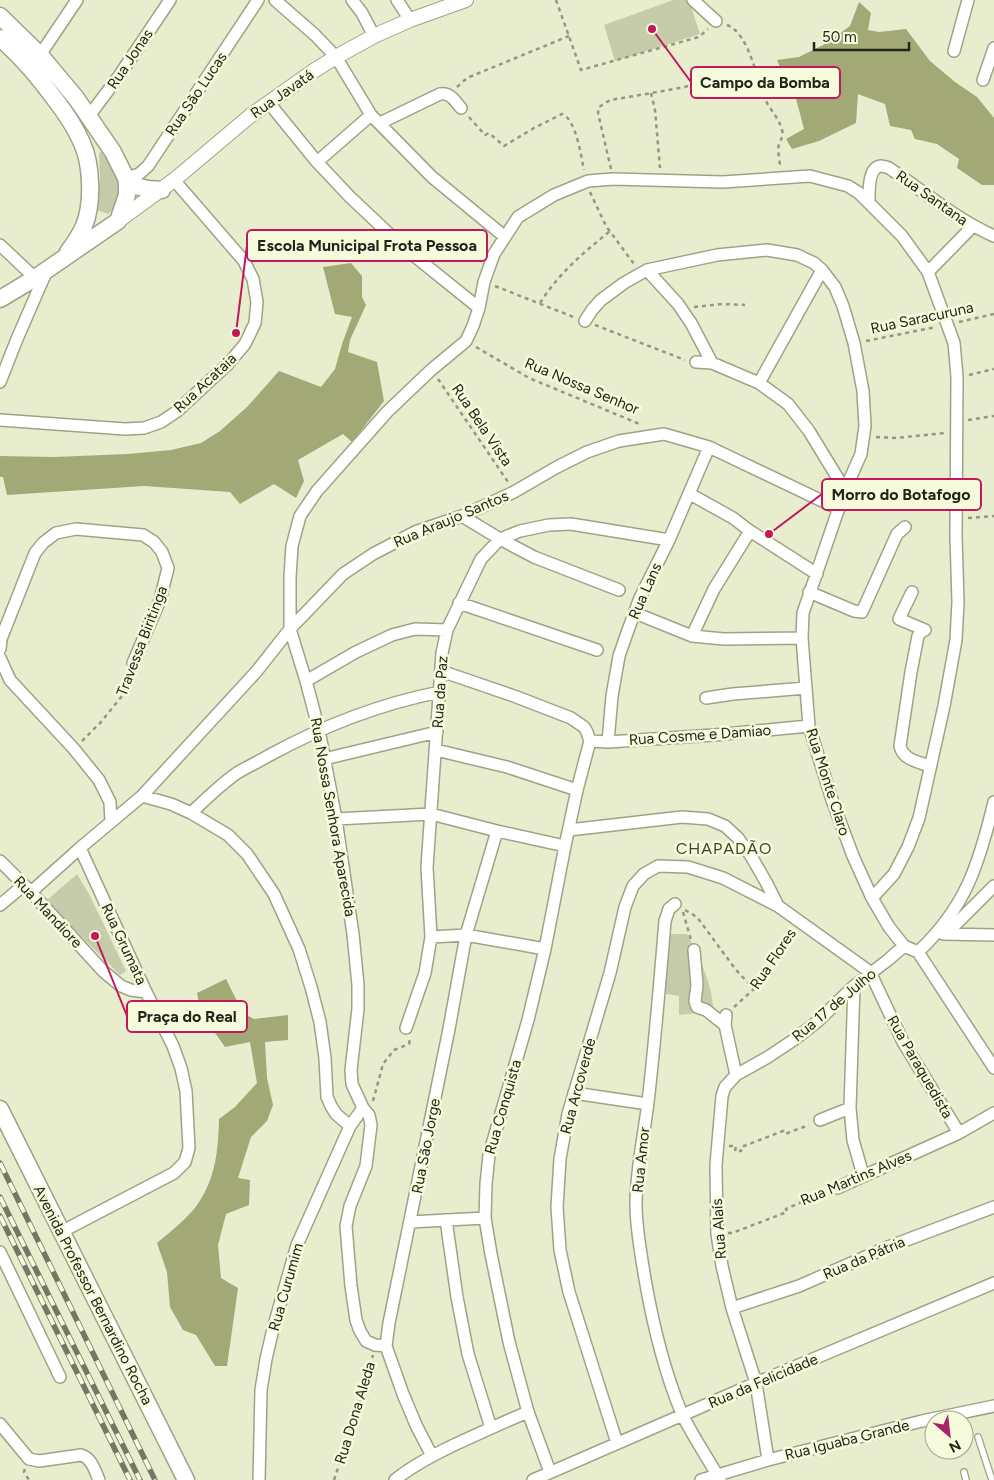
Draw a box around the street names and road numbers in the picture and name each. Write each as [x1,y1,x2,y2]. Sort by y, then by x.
street label: Rua Jonas [103,26,157,92]
street label: Rua São Lucas [161,49,231,139]
street label: Rua Javatá [247,66,317,122]
street label: Rua Santana [893,167,971,229]
street label: Rua Saracuruna [869,298,975,338]
street label: Rua Acataia [170,349,240,417]
street label: Rua Nossa Senhor [522,354,642,418]
street label: Rua Bela Vista [448,380,516,470]
street label: Rua Araujo Santos [391,487,511,551]
street label: Rua Lans [625,560,665,622]
street label: Travessa Biritinga [113,583,171,699]
street label: Rua da Paz [428,655,452,729]
street label: Rua Nossa Senhora Aparecida [307,716,359,918]
street label: Rua Cosme e Damiao [628,721,772,749]
street label: Rua Monte Claro [802,726,854,838]
street label: Rua Mandiore [10,872,86,952]
street label: Rua Grumata [97,900,151,988]
street label: Rua Flores [746,925,800,993]
street label: Rua 17 de Julho [788,964,880,1045]
street label: Rua Paraquedista [883,1012,957,1122]
street label: Rua Arcoverde [557,1036,599,1136]
street label: Rua Conquista [481,1058,525,1156]
street label: Rua São Jorge [408,1097,444,1195]
street label: Rua Amor [629,1126,653,1194]
street label: Rua Martins Alves [798,1146,914,1210]
street label: Avenida Professor Bernardino Rocha [30,1182,156,1408]
street label: Rua Alaís [708,1198,730,1260]
street label: Rua da Pátria [820,1233,908,1283]
street label: Rua Curumim [265,1241,307,1333]
street label: Rua da Felicidade [705,1350,821,1412]
street label: Rua Dona Aleda [331,1360,379,1466]
street label: Rua Iguaba Grande [783,1416,911,1464]

